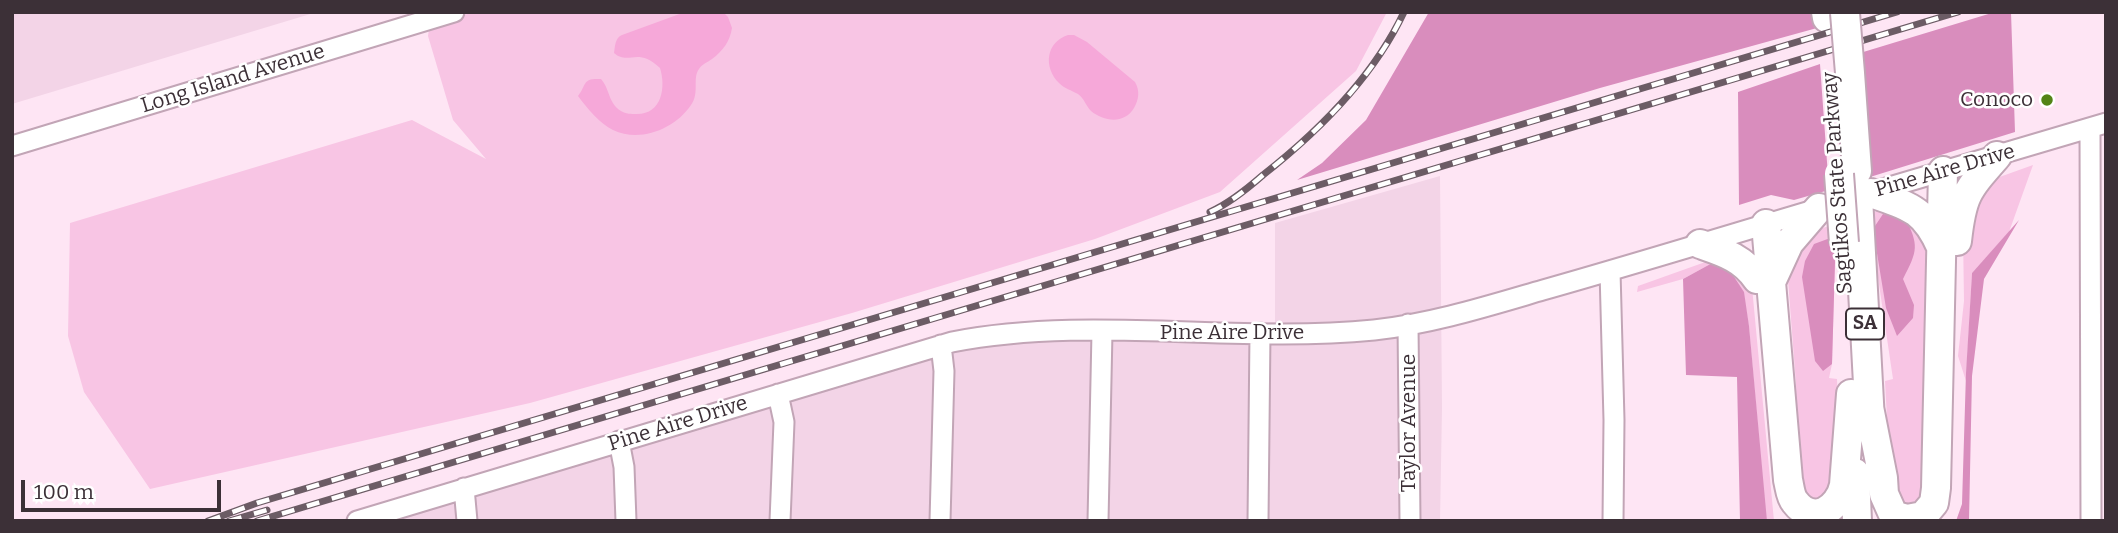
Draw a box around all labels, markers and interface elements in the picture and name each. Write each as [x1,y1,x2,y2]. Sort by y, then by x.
street label: Long Island Avenue [138,39,328,119]
street label: Sagtikos State Parkway [1818,71,1858,295]
place label: Conoco [1960,87,2033,113]
marker: Conoco [2039,92,2055,108]
street label: Pine Aire Drive [1872,139,2018,203]
road number: SA [1846,308,1884,340]
street label: Pine Aire Drive [1160,320,1304,346]
street label: Taylor Avenue [1396,354,1422,492]
street label: Pine Aire Drive [605,391,751,457]
scale bar [24,466,224,510]
text: 100 m [34,479,94,505]

